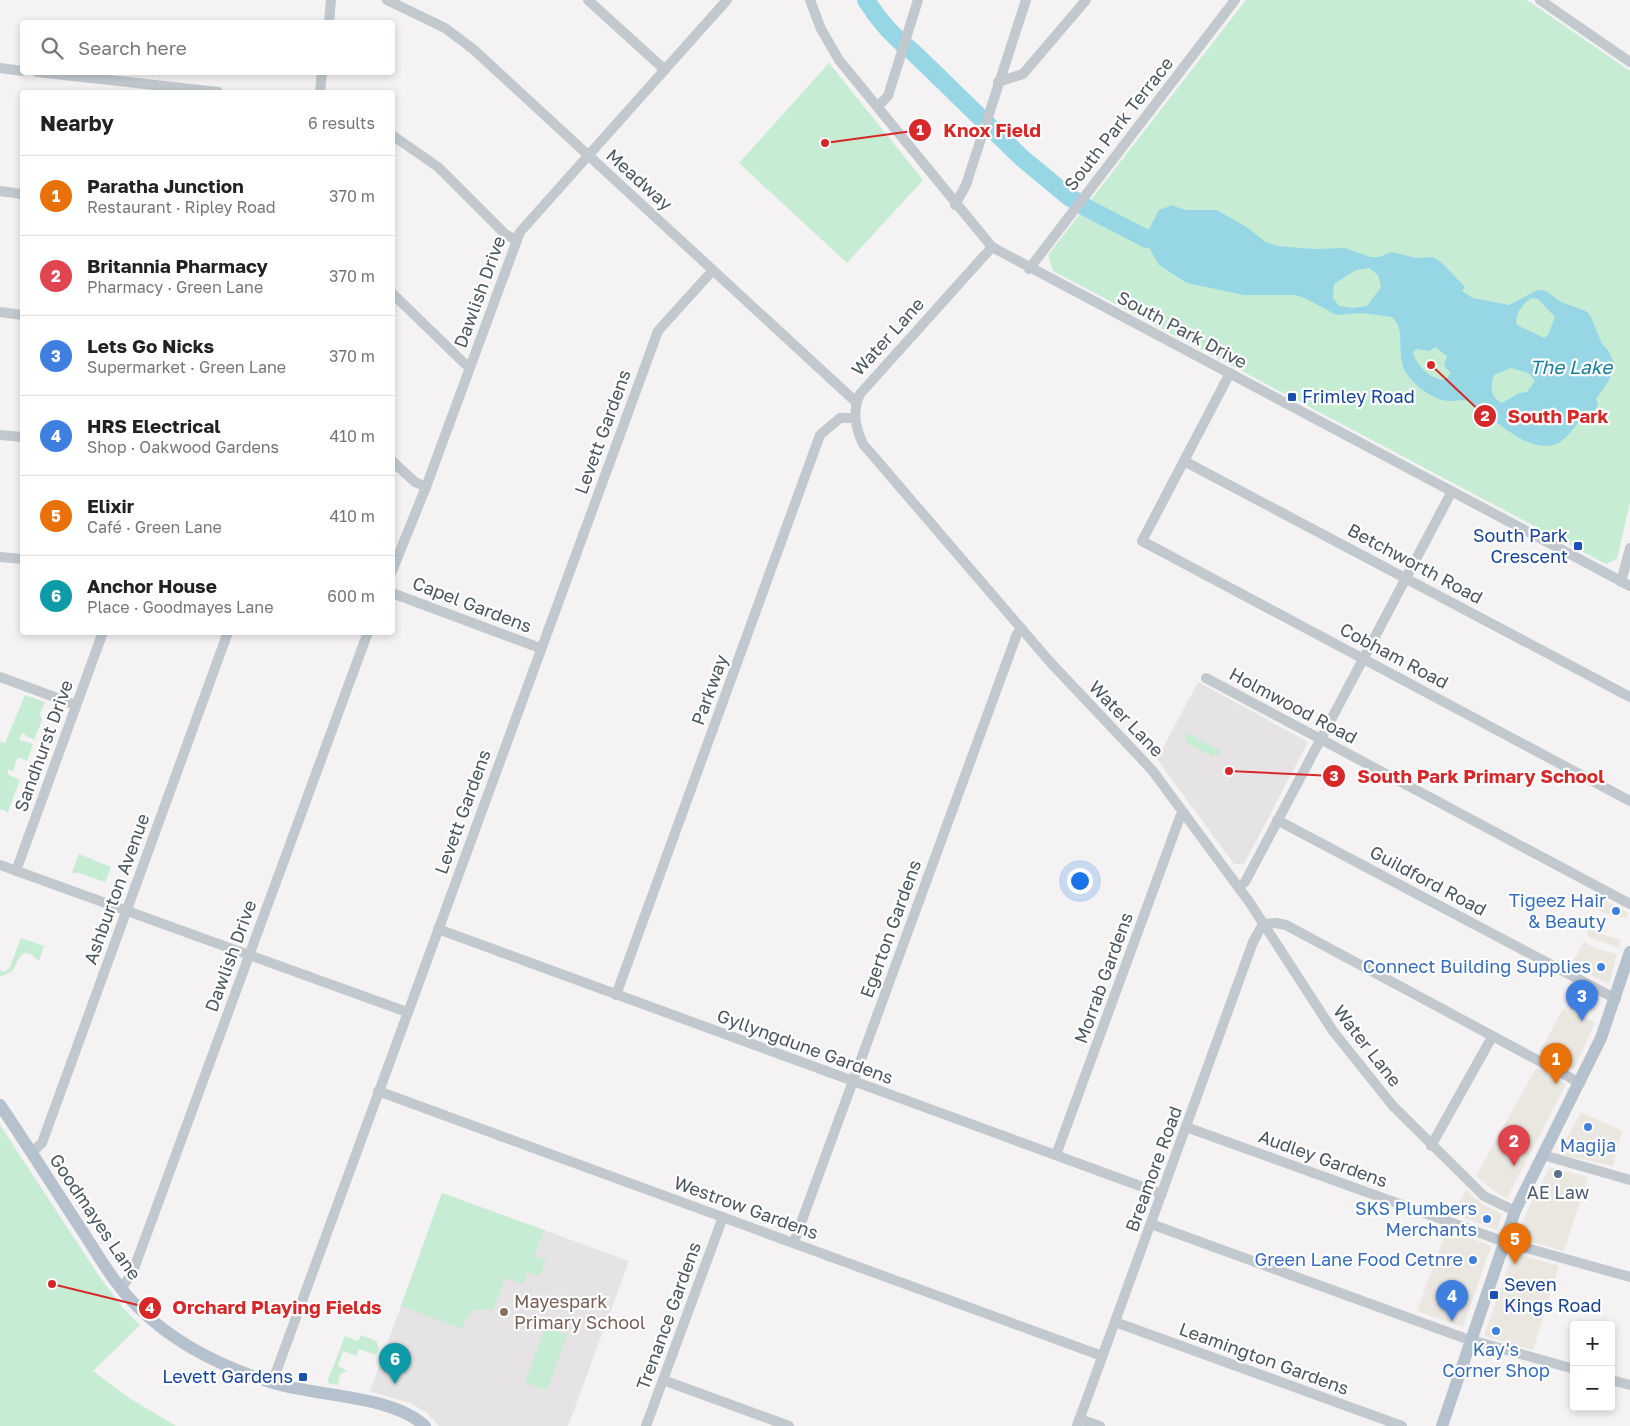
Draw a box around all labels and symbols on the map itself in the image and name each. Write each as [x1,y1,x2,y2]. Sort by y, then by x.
street label: South Park Terrace [1059,52,1177,195]
callout: Knox Field [908,113,1050,147]
text: Knox Field [943,118,1041,141]
text: 1 [916,120,924,138]
street label: Meadway [602,144,677,215]
street label: Dawlish Drive [449,233,509,351]
street label: South Park Drive [1114,286,1251,373]
street label: Water Lane [846,293,928,380]
water label: The Lake [1530,355,1614,378]
street label: Levett Gardens [569,366,635,497]
place label: Frimley Road [1302,385,1415,407]
marker: Frimley Road [1286,391,1298,403]
callout: South Park [1472,399,1618,433]
text: South Park [1507,404,1609,427]
text: 2 [1480,406,1490,424]
street label: Betchworth Road [1344,518,1487,608]
place label: South Park Crescent [1473,524,1568,567]
marker: South Park Crescent [1572,540,1584,552]
street label: Capel Gardens [410,571,535,637]
street label: Cobham Road [1336,617,1453,693]
street label: Parkway [686,651,732,728]
street label: Holmwood Road [1226,662,1361,748]
street label: Water Lane [1085,675,1169,761]
street label: Sandhurst Drive [9,677,77,815]
street label: Levett Gardens [429,746,495,877]
callout: South Park Primary School [1322,759,1614,793]
text: South Park Primary School [1357,764,1605,787]
text: 3 [1329,766,1339,784]
street label: Ashburton Avenue [79,810,154,967]
street label: Guildford Road [1366,840,1490,920]
street label: Egerton Gardens [855,857,925,1001]
your location [1067,868,1093,894]
place label: Tigeez Hair & Beauty [1509,889,1606,932]
street label: Dawlish Drive [200,897,260,1015]
marker: Tigeez Hair & Beauty [1610,905,1622,917]
street label: Morrab Gardens [1069,909,1137,1046]
place label: Connect Building Supplies [1363,955,1591,977]
marker: Connect Building Supplies [1595,961,1607,973]
pin: 3 [1566,980,1598,1021]
street label: Water Lane [1329,1000,1407,1091]
street label: Gyllyngdune Gardens [714,1004,896,1088]
pin: 1 [1540,1043,1572,1084]
street label: Breamore Road [1120,1103,1186,1234]
marker: Magija [1582,1121,1594,1133]
street label: Audley Gardens [1256,1125,1391,1192]
pin: 2 [1498,1125,1530,1166]
place label: Magija [1560,1134,1616,1156]
street label: Goodmayes Lane [45,1149,146,1284]
marker: AE Law [1552,1168,1564,1180]
street label: Westrow Gardens [671,1171,822,1243]
place label: AE Law [1527,1181,1590,1203]
place label: SKS Plumbers Merchants [1355,1197,1477,1240]
marker: SKS Plumbers Merchants [1481,1213,1493,1225]
pin: 5 [1499,1223,1531,1264]
street label: Trenance Gardens [631,1239,705,1393]
place label: Green Lane Food Cetnre [1254,1248,1463,1270]
marker: Green Lane Food Cetnre [1467,1254,1479,1266]
place label: Seven Kings Road [1504,1273,1602,1316]
pin: 4 [1436,1280,1468,1321]
marker: Seven Kings Road [1488,1289,1500,1301]
place label: Mayespark Primary School [514,1290,646,1333]
callout: Orchard Playing Fields [138,1291,392,1325]
text: Orchard Playing Fields [172,1295,382,1318]
text: 4 [145,1298,155,1316]
marker: Mayespark Primary School [498,1306,510,1318]
street label: Leamington Gardens [1176,1317,1352,1399]
marker: Kay's Corner Shop [1490,1325,1502,1337]
place label: Kay's Corner Shop [1442,1338,1550,1381]
pin: 6 [379,1343,411,1384]
place label: Levett Gardens [162,1365,293,1387]
marker: Levett Gardens [297,1371,309,1383]

